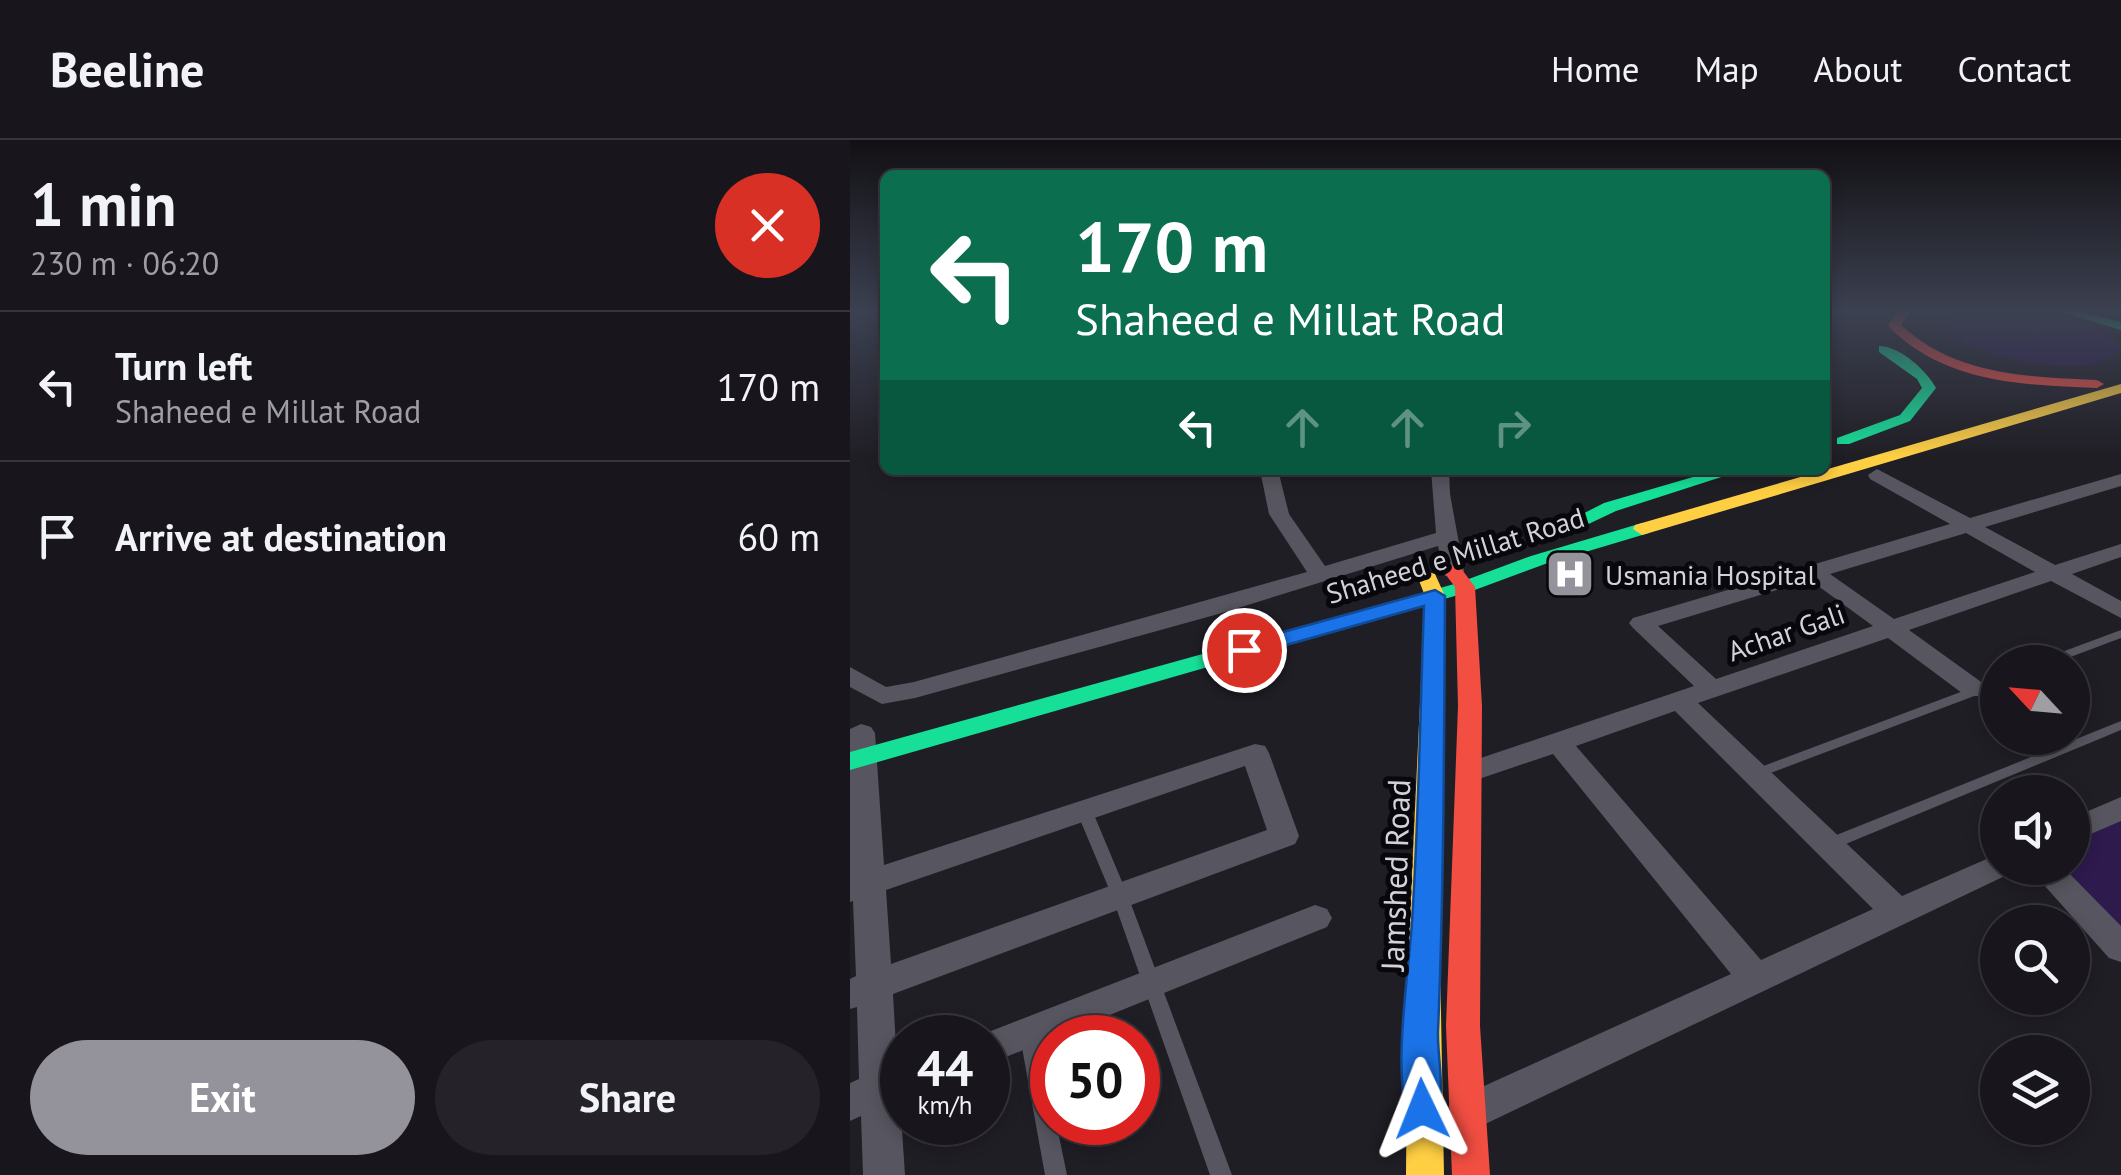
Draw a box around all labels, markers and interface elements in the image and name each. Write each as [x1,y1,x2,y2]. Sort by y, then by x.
text: Beeline [50,38,204,100]
text: Home [1551,46,1640,92]
text: Map [1695,46,1759,92]
text: About [1814,46,1902,92]
text: Contact [1957,46,2071,92]
text: 1 min [30,165,176,243]
button: close [715,173,820,278]
text: 170 m [1075,201,1268,291]
icon: left [910,210,1040,340]
text: 230 m · 06:20 [30,242,219,284]
text: Shaheed e Millat Road [1075,289,1506,347]
text: Turn left [115,341,252,390]
icon: left [30,359,85,414]
text: 170 m [717,362,820,411]
text: Shaheed e Millat Road [115,390,421,432]
icon: left [1170,400,1225,455]
icon: ahead [1275,400,1330,455]
icon: ahead [1380,400,1435,455]
icon: right [1485,400,1540,455]
street label: Shaheed e Millat Road [1321,498,1589,612]
icon: arrive [30,509,85,564]
text: Arrive at destination [115,512,447,561]
text: 60 m [738,512,820,561]
hospital icon: Usmania Hospital [1544,548,1596,600]
place label: Usmania Hospital [1605,556,1816,593]
street label: Achar Gali [1723,595,1849,669]
pin [1202,608,1287,693]
icon: arrive [1217,623,1272,678]
north arrow [1980,645,2090,755]
map controls [1980,645,2090,1145]
button: sound [1980,775,2090,885]
street label: Jamshed Road [1371,778,1419,974]
button: search [1980,905,2090,1015]
speed limit sign: 50 [1030,1015,1160,1145]
text: 44 [917,1035,973,1100]
button: layers [1980,1035,2090,1145]
button: Exit [30,1040,415,1155]
button: Share [435,1040,820,1155]
position arrow [1370,1057,1474,1161]
text: km/h [918,1089,972,1121]

